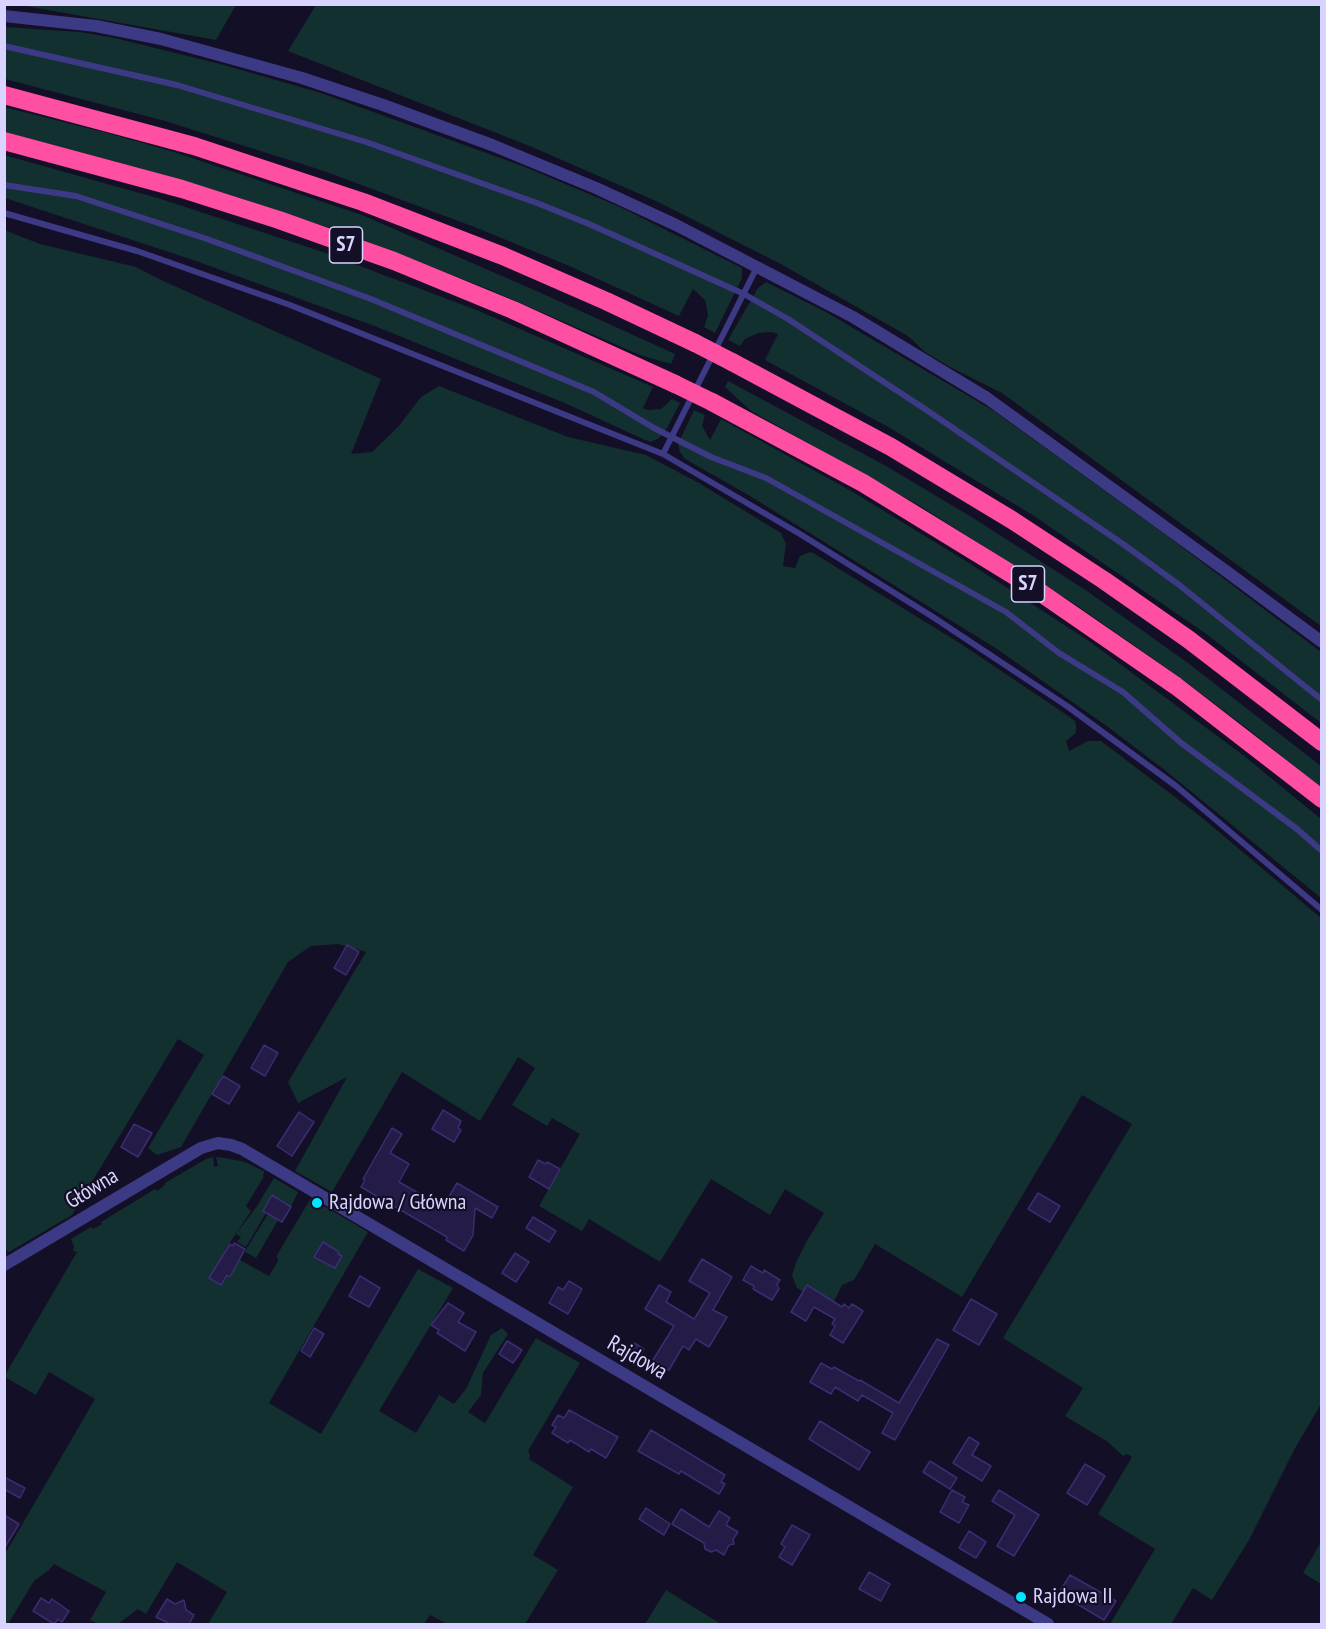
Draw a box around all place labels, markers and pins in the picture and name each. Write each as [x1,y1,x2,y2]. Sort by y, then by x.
place label: Rajdowa / Główna [329,1190,466,1216]
marker: Rajdowa / Główna [310,1196,324,1210]
place label: Rajdowa II [1033,1584,1113,1610]
marker: Rajdowa II [1014,1590,1028,1604]

